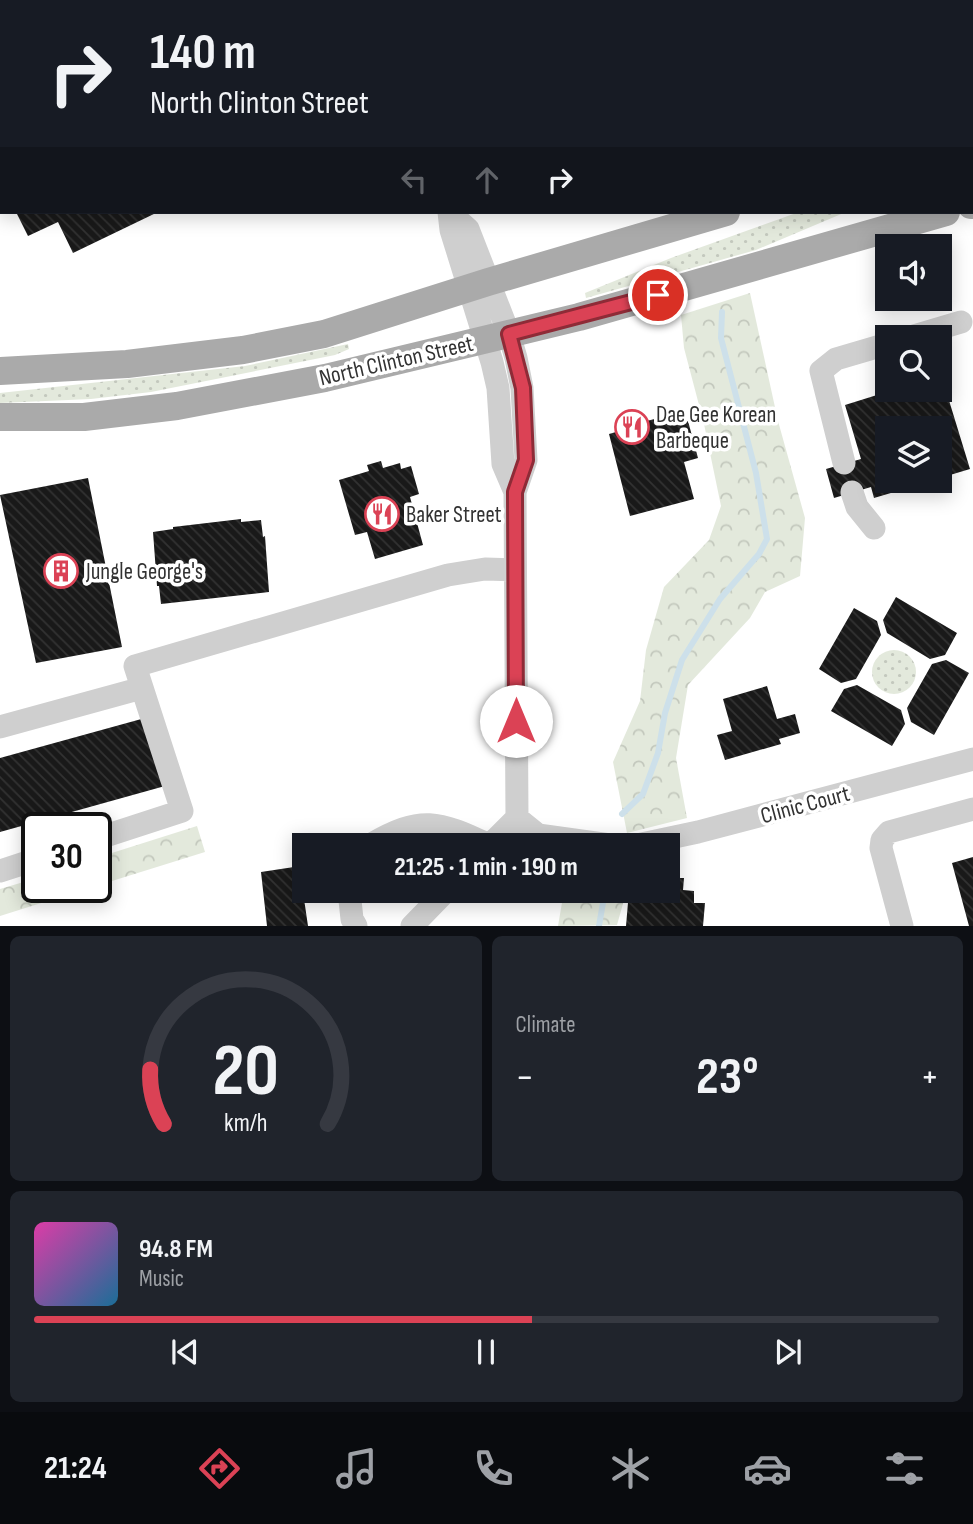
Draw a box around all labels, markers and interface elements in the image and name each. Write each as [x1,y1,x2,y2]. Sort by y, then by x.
text: 140 m [150,24,256,83]
icon: right [35,28,126,119]
text: North Clinton Street [150,84,369,123]
icon: left [395,161,433,199]
icon: ahead [468,161,506,199]
icon: right [541,161,579,199]
map controls [875,234,952,493]
button: sound [875,234,952,311]
pin [628,265,688,325]
icon: arrive [639,276,677,314]
button: search [875,325,952,402]
street label: North Clinton Street [316,330,476,392]
place label: Dae Gee Korean Barbeque [656,401,776,455]
restaurant icon: Dae Gee Korean Barbeque [613,408,651,446]
button: layers [875,416,952,493]
restaurant icon: Baker Street [363,495,401,533]
place label: Baker Street [406,501,502,529]
building icon: Jungle George's [42,552,80,590]
place label: Jungle George's [85,558,203,586]
position arrow [479,684,553,758]
street label: Clinic Court [758,780,853,830]
speed limit sign: 30 [21,812,112,903]
text: 21:25 · 1 min · 190 m [394,852,578,883]
text: Climate [516,1011,575,1039]
text: 20 [212,1029,279,1117]
text: 23° [696,1046,758,1109]
text: − [516,1055,534,1100]
text: + [920,1055,939,1100]
text: km/h [224,1108,267,1139]
text: 94.8 FM [139,1234,213,1265]
text: Music [139,1265,184,1293]
icon: previous [166,1333,204,1371]
icon: pause [467,1333,505,1371]
icon: next [769,1333,807,1371]
icon: directions [195,1444,244,1493]
icon: music [332,1444,381,1493]
icon: phone [469,1444,518,1493]
icon: climate [606,1444,655,1493]
icon: car [743,1444,792,1493]
icon: filters [880,1444,929,1493]
text: 21:24 [44,1449,107,1488]

